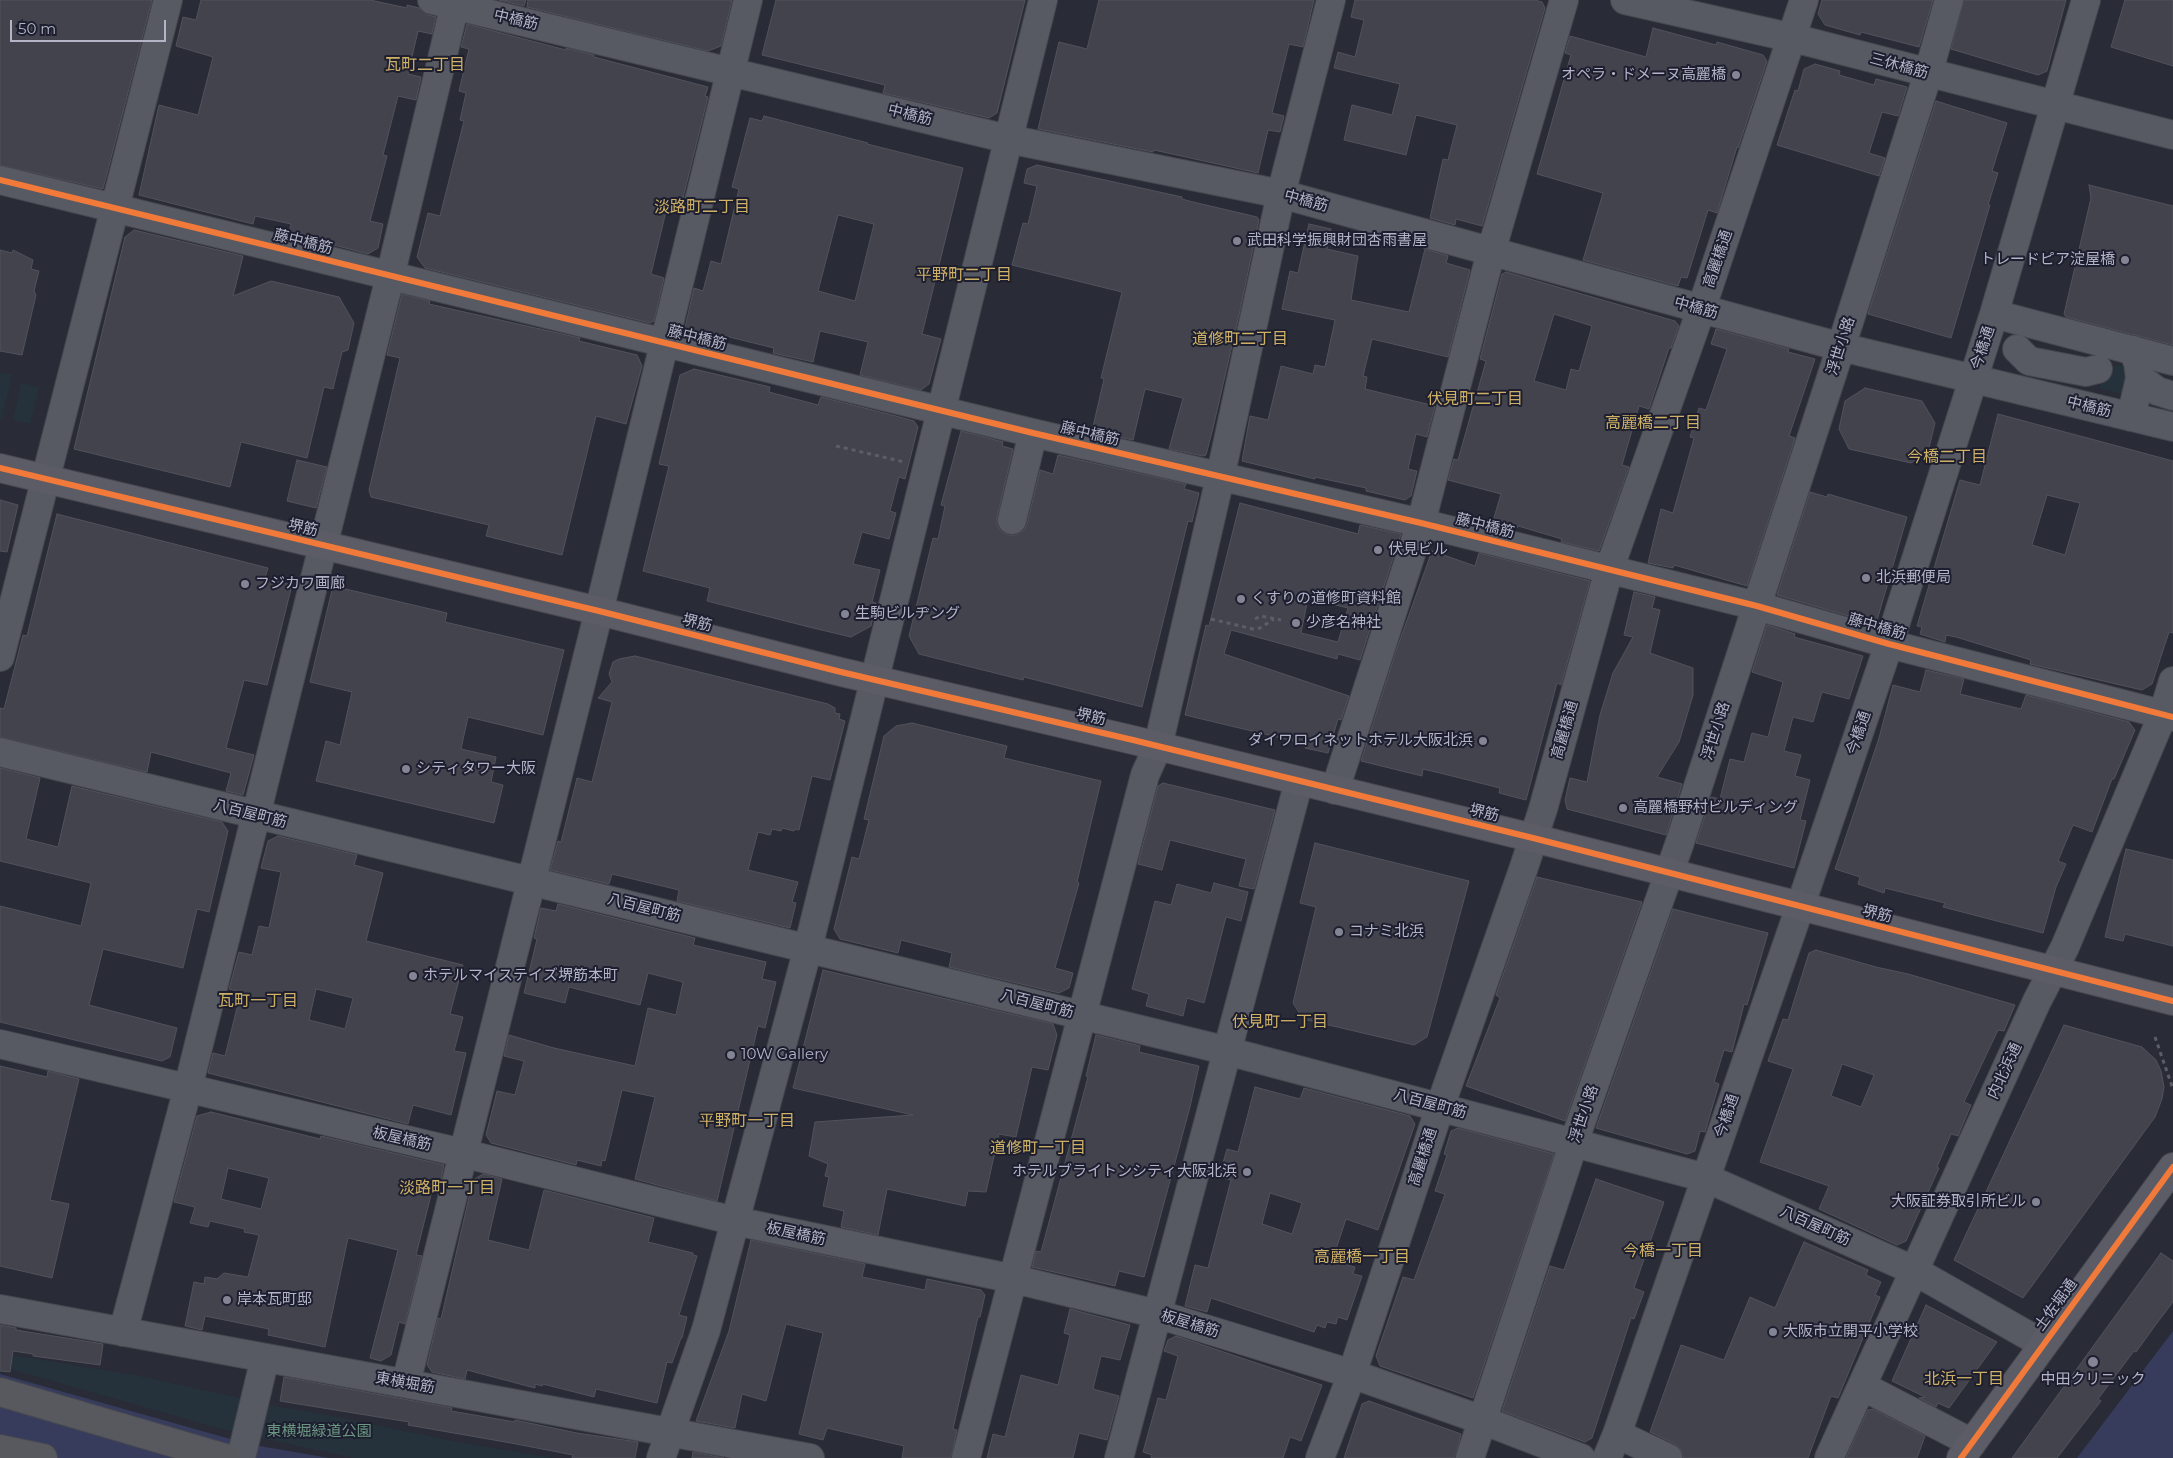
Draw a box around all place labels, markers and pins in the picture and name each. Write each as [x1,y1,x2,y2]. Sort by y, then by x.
place label: オペラ・ドメーヌ高麗橋 [1561,66,1726,84]
marker: オペラ・ドメーヌ高麗橋 [1730,69,1742,81]
place label: 武田科学振興財団杏雨書屋 [1247,232,1427,250]
marker: 武田科学振興財団杏雨書屋 [1231,235,1243,247]
place label: トレードピア淀屋橋 [1980,251,2115,269]
marker: トレードピア淀屋橋 [2119,254,2131,266]
place label: 伏見ビル [1388,541,1448,559]
marker: 伏見ビル [1372,544,1384,556]
place label: 北浜郵便局 [1876,569,1951,587]
marker: 北浜郵便局 [1860,572,1872,584]
place label: フジカワ画廊 [255,575,345,593]
marker: フジカワ画廊 [239,578,251,590]
place label: くすりの道修町資料館 [1251,590,1401,608]
marker: くすりの道修町資料館 [1235,593,1247,605]
place label: 生駒ビルヂング [855,605,960,623]
marker: 生駒ビルヂング [839,608,851,620]
place label: 少彦名神社 [1306,614,1381,632]
marker: 少彦名神社 [1290,617,1302,629]
place label: ダイワロイネットホテル大阪北浜 [1248,732,1473,750]
marker: ダイワロイネットホテル大阪北浜 [1477,735,1489,747]
place label: シティタワー大阪 [416,760,536,778]
marker: シティタワー大阪 [400,763,412,775]
place label: 高麗橋野村ビルディング [1633,799,1798,817]
marker: 高麗橋野村ビルディング [1617,802,1629,814]
place label: コナミ北浜 [1349,923,1424,941]
marker: コナミ北浜 [1333,926,1345,938]
place label: ホテルマイステイズ堺筋本町 [423,967,618,985]
marker: ホテルマイステイズ堺筋本町 [407,970,419,982]
place label: 10W Gallery [741,1046,828,1064]
marker: 10W Gallery [725,1049,737,1061]
place label: ホテルブライトンシティ大阪北浜 [1012,1163,1237,1181]
marker: ホテルブライトンシティ大阪北浜 [1241,1166,1253,1178]
place label: 大阪証券取引所ビル [1891,1193,2026,1211]
marker: 大阪証券取引所ビル [2030,1196,2042,1208]
place label: 岸本瓦町邸 [237,1291,312,1309]
marker: 岸本瓦町邸 [221,1294,233,1306]
place label: 大阪市立開平小学校 [1783,1323,1918,1341]
marker: 大阪市立開平小学校 [1767,1326,1779,1338]
marker: 中田クリニック [2086,1355,2100,1369]
place label: 中田クリニック [2041,1371,2145,1389]

